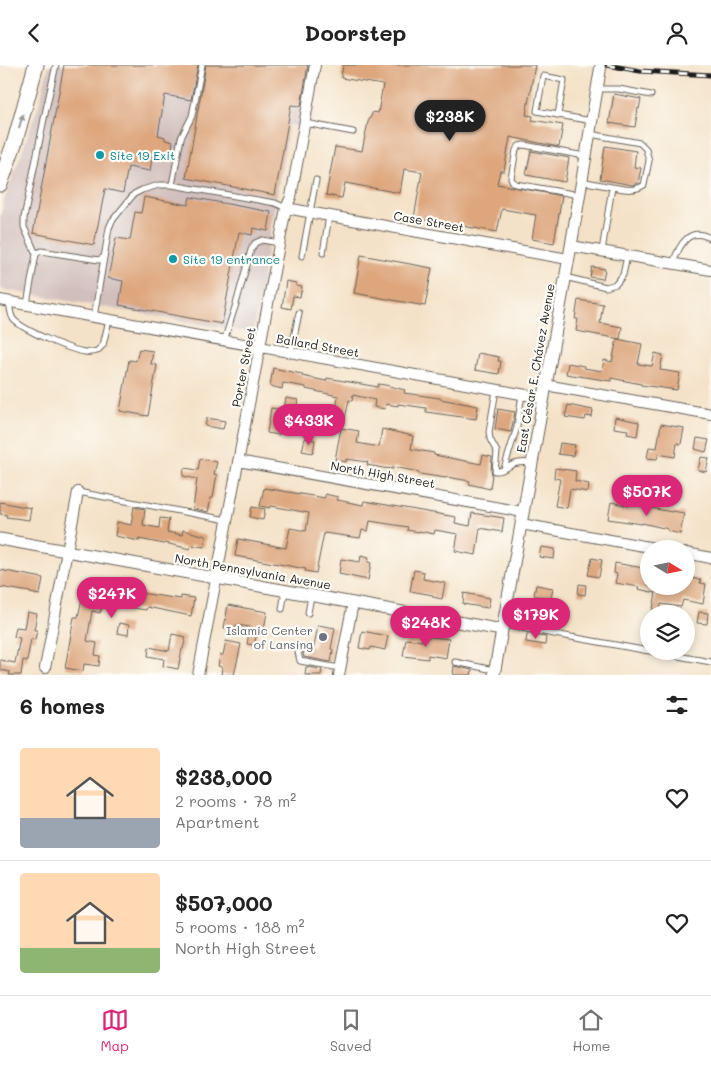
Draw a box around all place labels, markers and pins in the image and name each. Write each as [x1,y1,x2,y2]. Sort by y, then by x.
pin: $238K [415,99,485,142]
place label: Site 19 Exit [110,147,175,163]
marker: Site 19 Exit [94,149,106,161]
place label: Site 19 entrance [183,251,280,267]
marker: Site 19 entrance [167,253,179,265]
pin: $433K [274,403,344,446]
pin: $507K [612,475,682,517]
pin: $247K [77,577,147,619]
pin: $179K [501,597,571,640]
pin: $248K [391,605,461,648]
place label: Islamic Center of Lansing [226,622,313,652]
marker: Islamic Center of Lansing [317,631,329,643]

